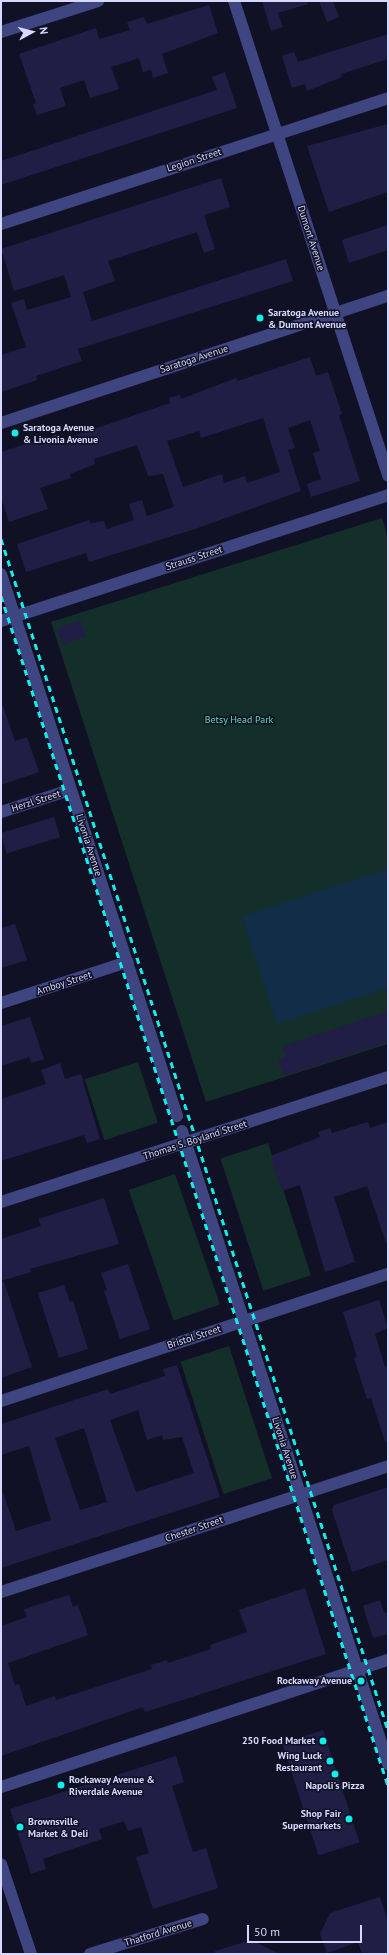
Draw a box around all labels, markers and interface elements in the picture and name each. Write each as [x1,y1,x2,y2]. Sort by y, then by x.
north arrow [12,12,52,52]
text: N [37,26,51,35]
street label: Legion Street [165,146,223,174]
street label: Dumont Avenue [295,204,327,272]
place label: Saratoga Avenue & Dumont Avenue [268,306,347,330]
marker: Saratoga Avenue & Dumont Avenue [255,313,265,323]
street label: Saratoga Avenue [158,342,230,376]
place label: Saratoga Avenue & Livonia Avenue [23,421,98,444]
marker: Saratoga Avenue & Livonia Avenue [10,428,20,438]
street label: Strauss Street [164,543,224,573]
park label: Betsy Head Park [204,714,274,726]
street label: Herzl Street [10,787,62,815]
street label: Livonia Avenue [73,812,105,878]
street label: Amboy Street [35,968,93,998]
street label: Thomas S. Boyland Street [141,1117,249,1163]
street label: Bristol Street [166,1323,222,1351]
street label: Livonia Avenue [269,1415,301,1481]
street label: Chester Street [163,1513,225,1545]
place label: Rockaway Avenue [276,1675,352,1687]
marker: Rockaway Avenue [355,1675,367,1687]
place label: 250 Food Market [242,1735,315,1747]
marker: 250 Food Market [318,1736,328,1746]
place label: Wing Luck Restaurant [276,1749,322,1772]
marker: Wing Luck Restaurant [325,1756,335,1766]
marker: Napoli's Pizza [330,1769,340,1779]
place label: Rockaway Avenue & Riverdale Avenue [69,1773,155,1796]
marker: Rockaway Avenue & Riverdale Avenue [56,1780,66,1790]
place label: Napoli's Pizza [305,1780,365,1792]
place label: Shop Fair Supermarkets [282,1807,341,1830]
marker: Shop Fair Supermarkets [344,1814,354,1824]
place label: Brownsville Market & Deli [28,1815,88,1838]
marker: Brownsville Market & Deli [15,1822,25,1832]
street label: Thatford Avenue [123,1917,193,1949]
scale bar [249,1917,364,1943]
text: 50 m [254,1924,280,1939]

